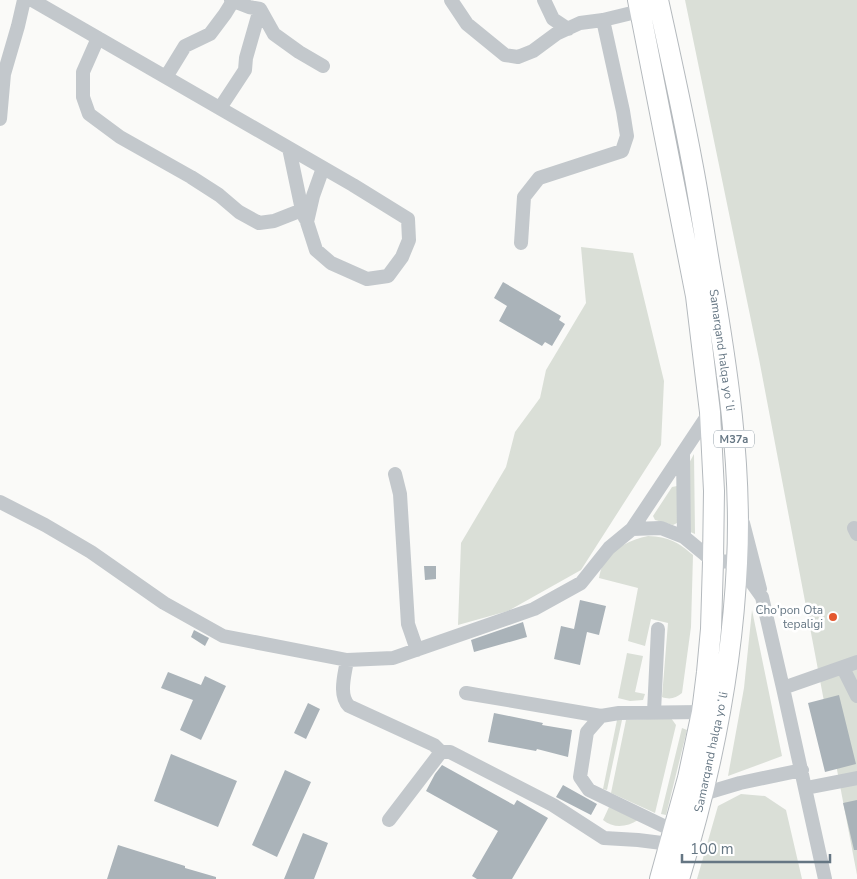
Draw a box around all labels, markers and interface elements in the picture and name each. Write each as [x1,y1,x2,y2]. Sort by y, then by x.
street label: Samarqand halqa yoʻli [706,288,738,412]
road number: M37a [714,430,754,448]
place label: Cho'pon Ota tepaligi [755,602,823,632]
marker: Cho'pon Ota tepaligi [827,611,839,623]
street label: Samarqand halqa yoʻli [690,690,732,814]
scale bar [682,832,830,864]
text: 100 m [690,839,734,859]

